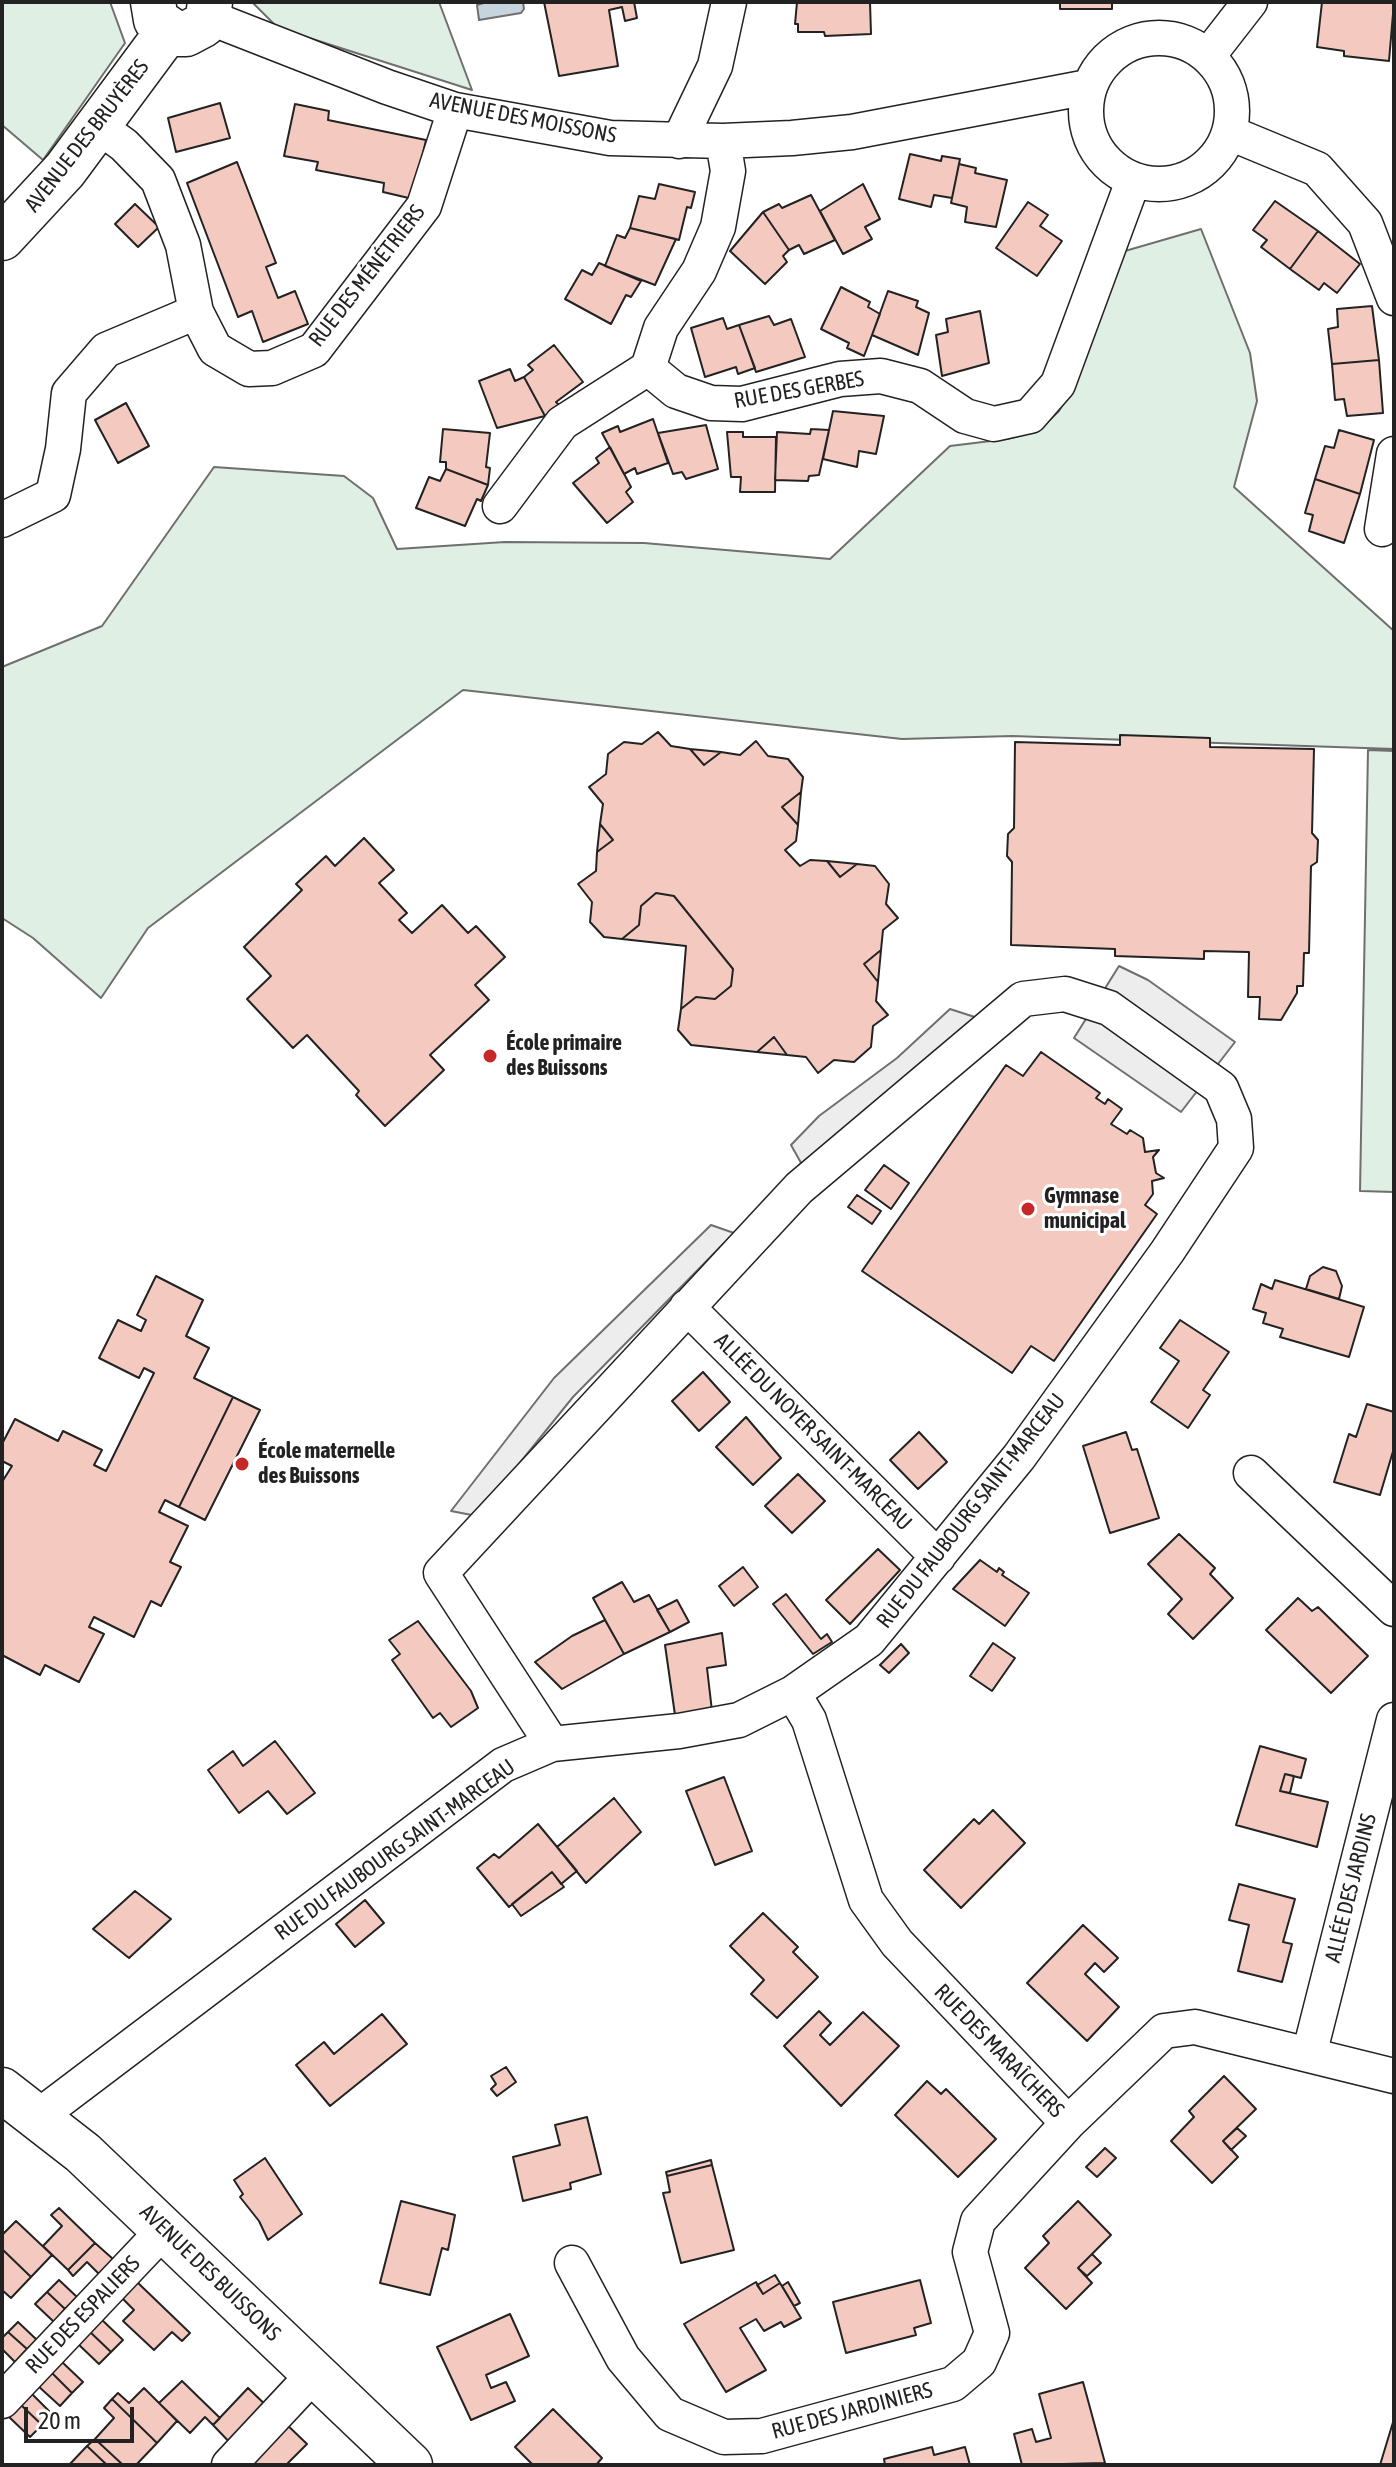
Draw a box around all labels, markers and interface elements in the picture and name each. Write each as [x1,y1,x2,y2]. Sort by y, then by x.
street label: AVENUE DES BRUYÈRES [19,55,155,217]
street label: AVENUE DES MOISSONS [427,87,619,149]
street label: RUE DES MÉNÉTRIERS [303,200,431,352]
street label: RUE DES GERBES [732,366,866,414]
place label: École primaire des Buissons [506,1030,622,1082]
marker: École primaire des Buissons [481,1047,499,1065]
place label: Gymnase municipal [1044,1183,1126,1234]
marker: Gymnase municipal [1019,1200,1037,1218]
street label: ALLÉE DU NOYER SAINT-MARCEAU [709,1328,917,1536]
street label: RUE DU FAUBOURG SAINT-MARCEAU [871,1388,1071,1634]
place label: École maternelle des Buissons [258,1438,395,1490]
marker: École maternelle des Buissons [233,1455,251,1473]
street label: RUE DU FAUBOURG SAINT-MARCEAU [270,1754,520,1946]
street label: ALLÉE DES JARDINS [1320,1811,1382,1965]
street label: RUE DES MARAÎCHERS [929,1979,1069,2123]
street label: AVENUE DES BUISSONS [134,2199,286,2347]
street label: RUE DES ESPALIERS [20,2251,146,2379]
street label: RUE DES JARDINIERS [769,2377,935,2445]
scale bar [28,2391,138,2441]
text: 20 m [38,2407,81,2434]

